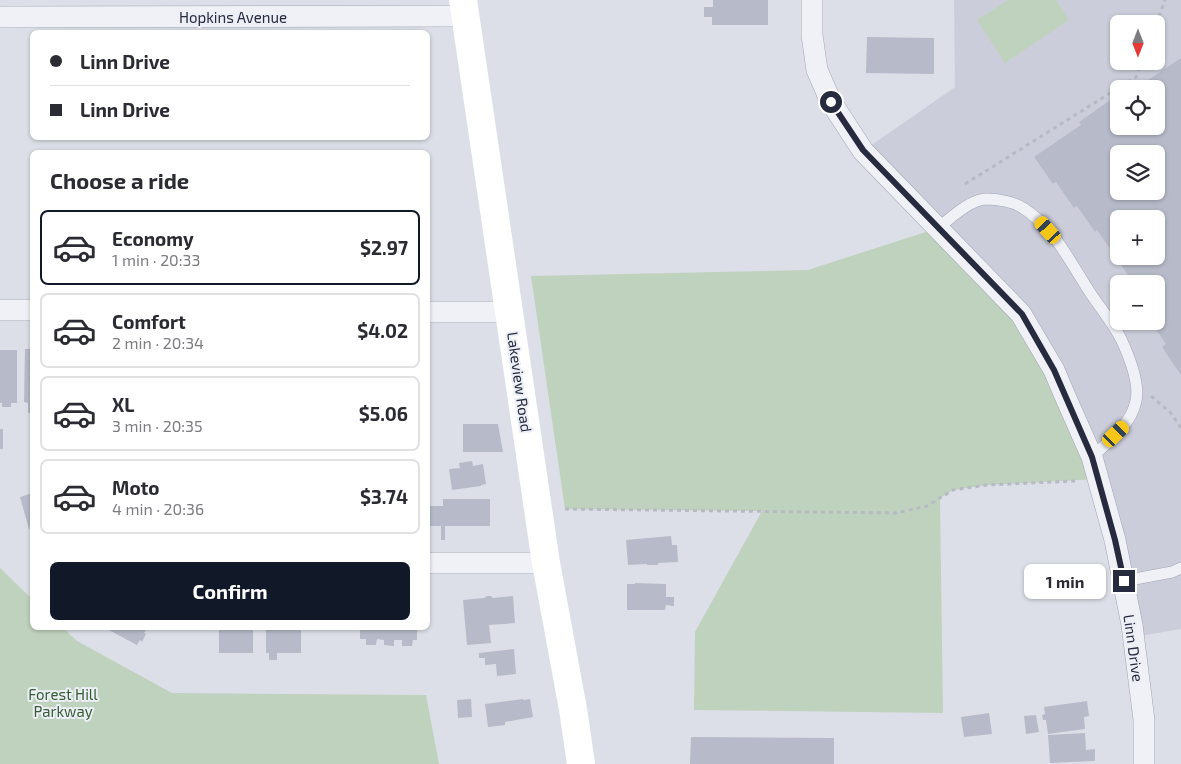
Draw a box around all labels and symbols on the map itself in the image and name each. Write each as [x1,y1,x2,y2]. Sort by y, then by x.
street label: Hopkins Avenue [179,8,287,26]
north arrow [1110,15,1165,70]
route start [820,91,842,113]
car [1032,214,1063,246]
street label: Lakeview Road [504,331,536,433]
car [1100,418,1132,450]
callout: 1 min [1024,564,1106,598]
route end [1113,570,1135,592]
street label: Linn Drive [1120,613,1148,683]
park label: Forest Hill Parkway [28,685,98,720]

